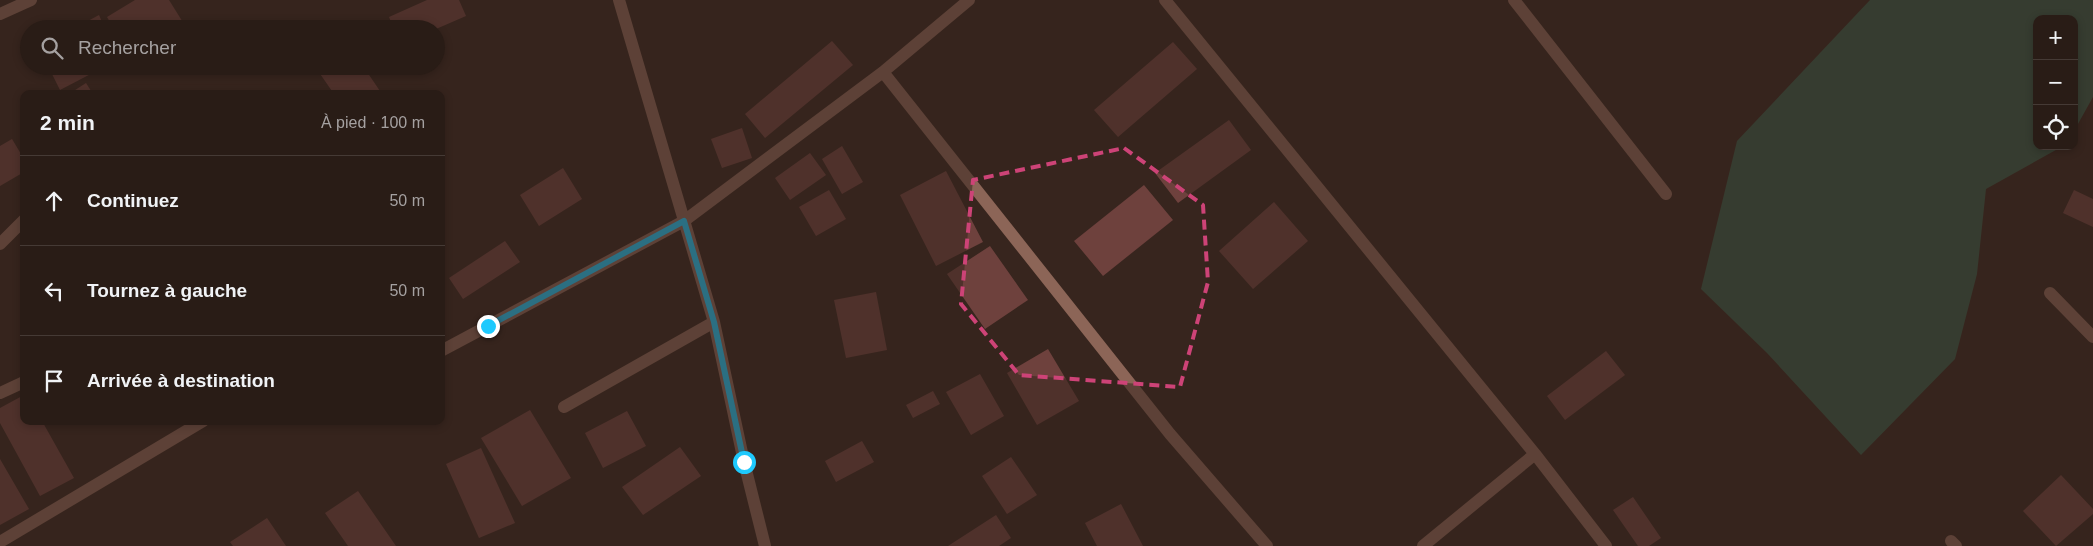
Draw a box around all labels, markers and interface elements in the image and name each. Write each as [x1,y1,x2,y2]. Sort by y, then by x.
map controls [2033,15,2078,150]
button: + [2033,15,2078,60]
search box [20,20,445,75]
icon: search [38,34,66,62]
text: Rechercher [78,37,176,58]
button: − [2033,60,2078,105]
button: locate [2033,105,2078,150]
text: 2 min [40,111,95,134]
text: À pied · 100 m [321,114,425,131]
icon: ahead [40,187,68,215]
text: Continuez [87,190,179,211]
text: 50 m [389,192,425,209]
icon: left [40,277,68,305]
text: Tournez à gauche [87,280,247,301]
text: 50 m [389,282,425,299]
route end [477,315,500,338]
icon: arrive [40,367,68,395]
text: Arrivée à destination [87,370,275,391]
route start [733,451,756,474]

